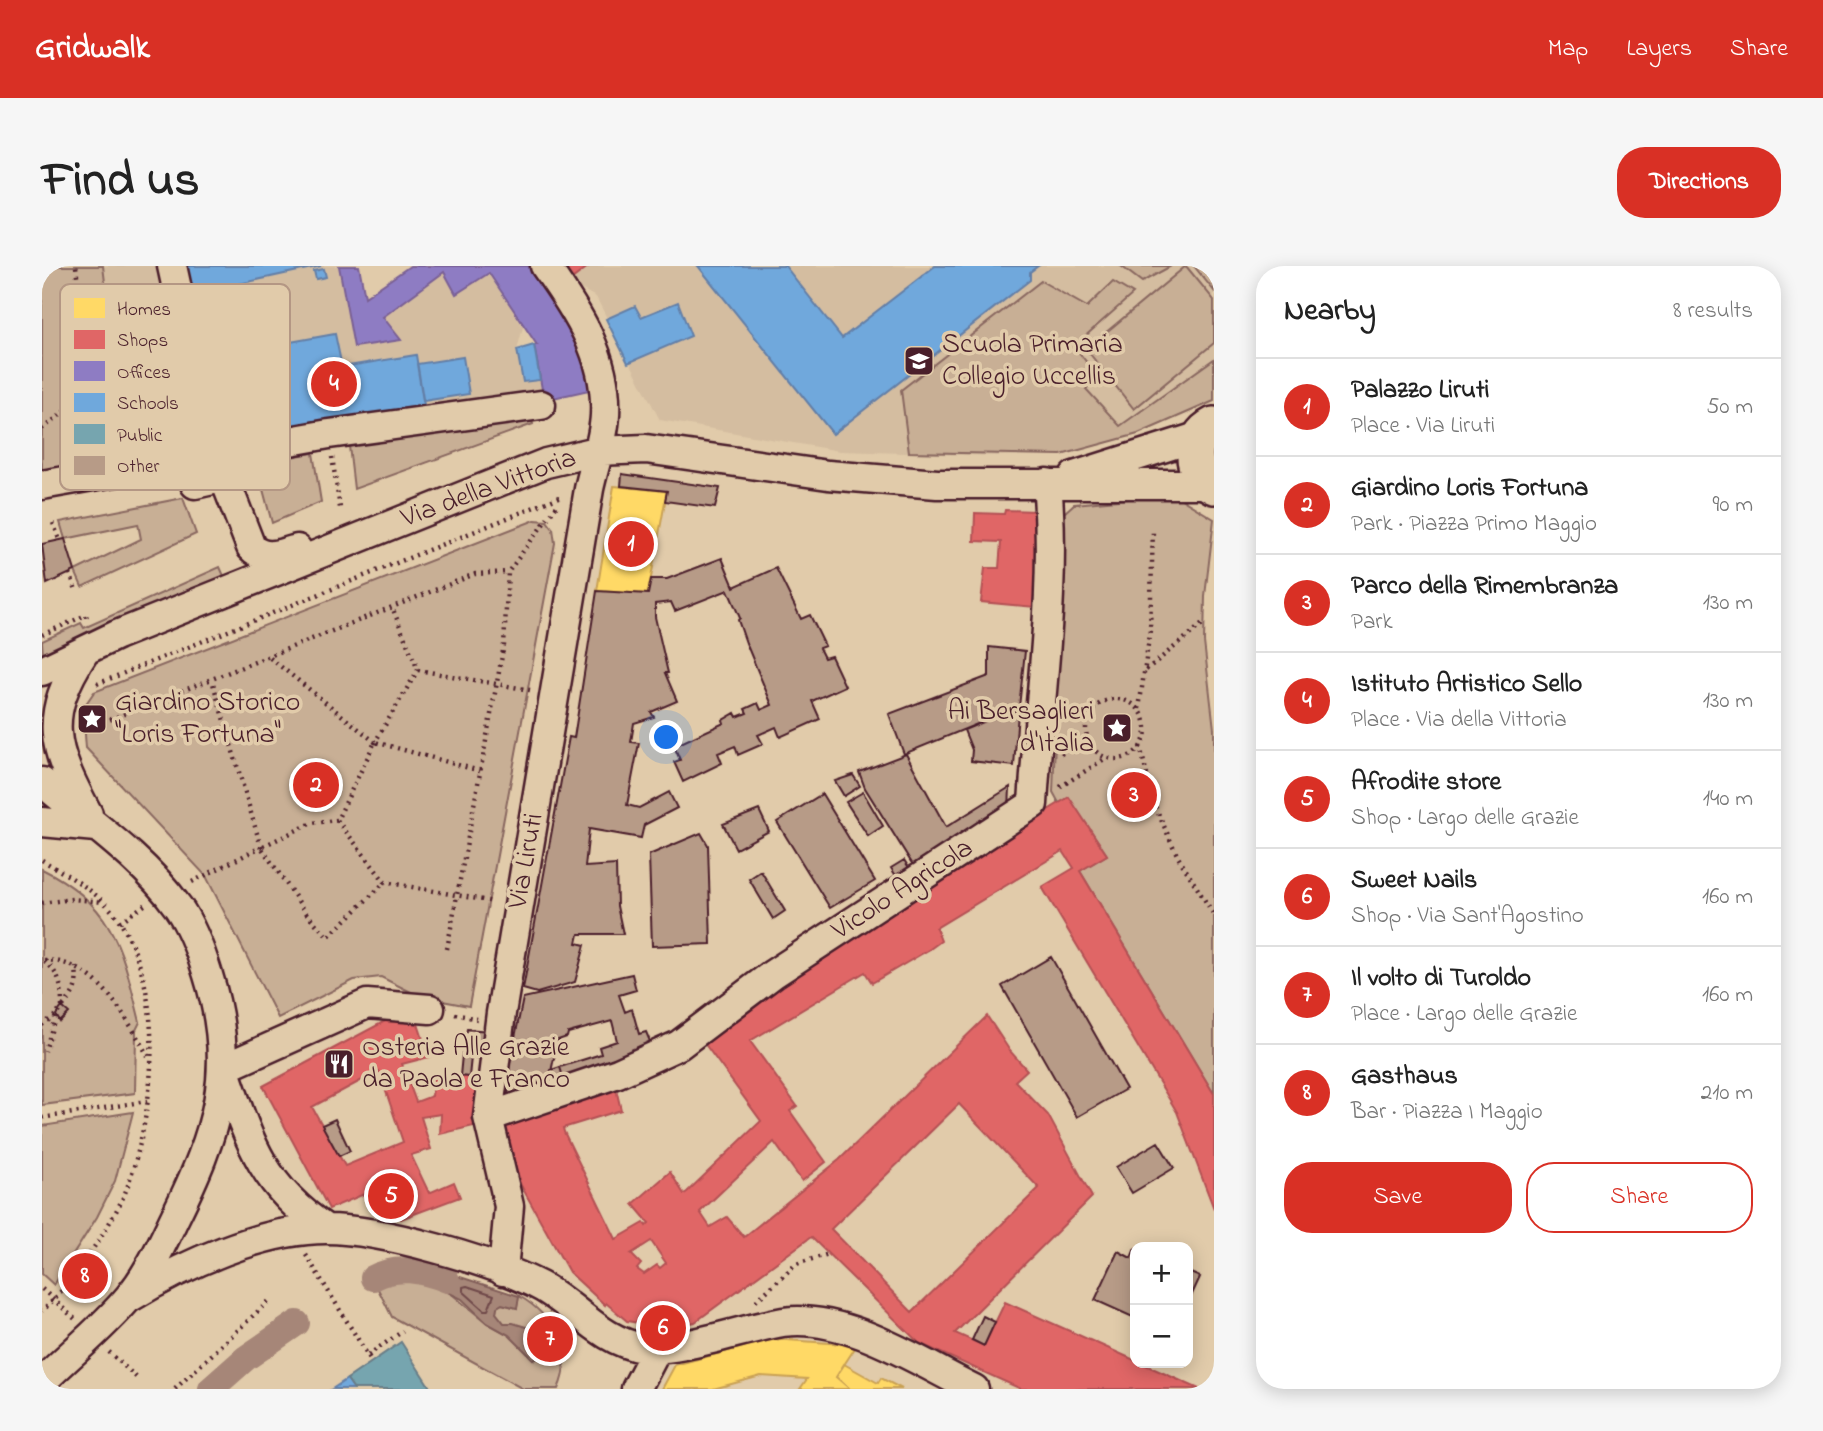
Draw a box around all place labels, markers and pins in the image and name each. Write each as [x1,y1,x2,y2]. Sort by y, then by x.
place label: Scuola Primaria Collegio Uccellis [942,325,1123,398]
school or university icon: Scuola Primaria Collegio Uccellis [902,344,936,378]
pin: 4 [311,358,357,410]
pin: 1 [608,518,654,570]
place label: Giardino Storico "Loris Fortuna" [115,683,300,756]
place label: Ai Bersaglieri d'Italia [948,692,1094,765]
place icon: Giardino Storico "Loris Fortuna" [75,702,109,736]
place icon: Ai Bersaglieri d'Italia [1100,711,1134,745]
pin: 2 [293,759,339,811]
pin: 3 [1111,769,1157,821]
place label: Osteria Alle Grazie da Paola e Franco [362,1028,570,1101]
restaurant icon: Osteria Alle Grazie da Paola e Franco [322,1047,356,1081]
pin: 5 [368,1170,414,1222]
pin: 8 [62,1250,108,1302]
pin: 6 [640,1302,686,1354]
pin: 7 [527,1313,573,1365]

